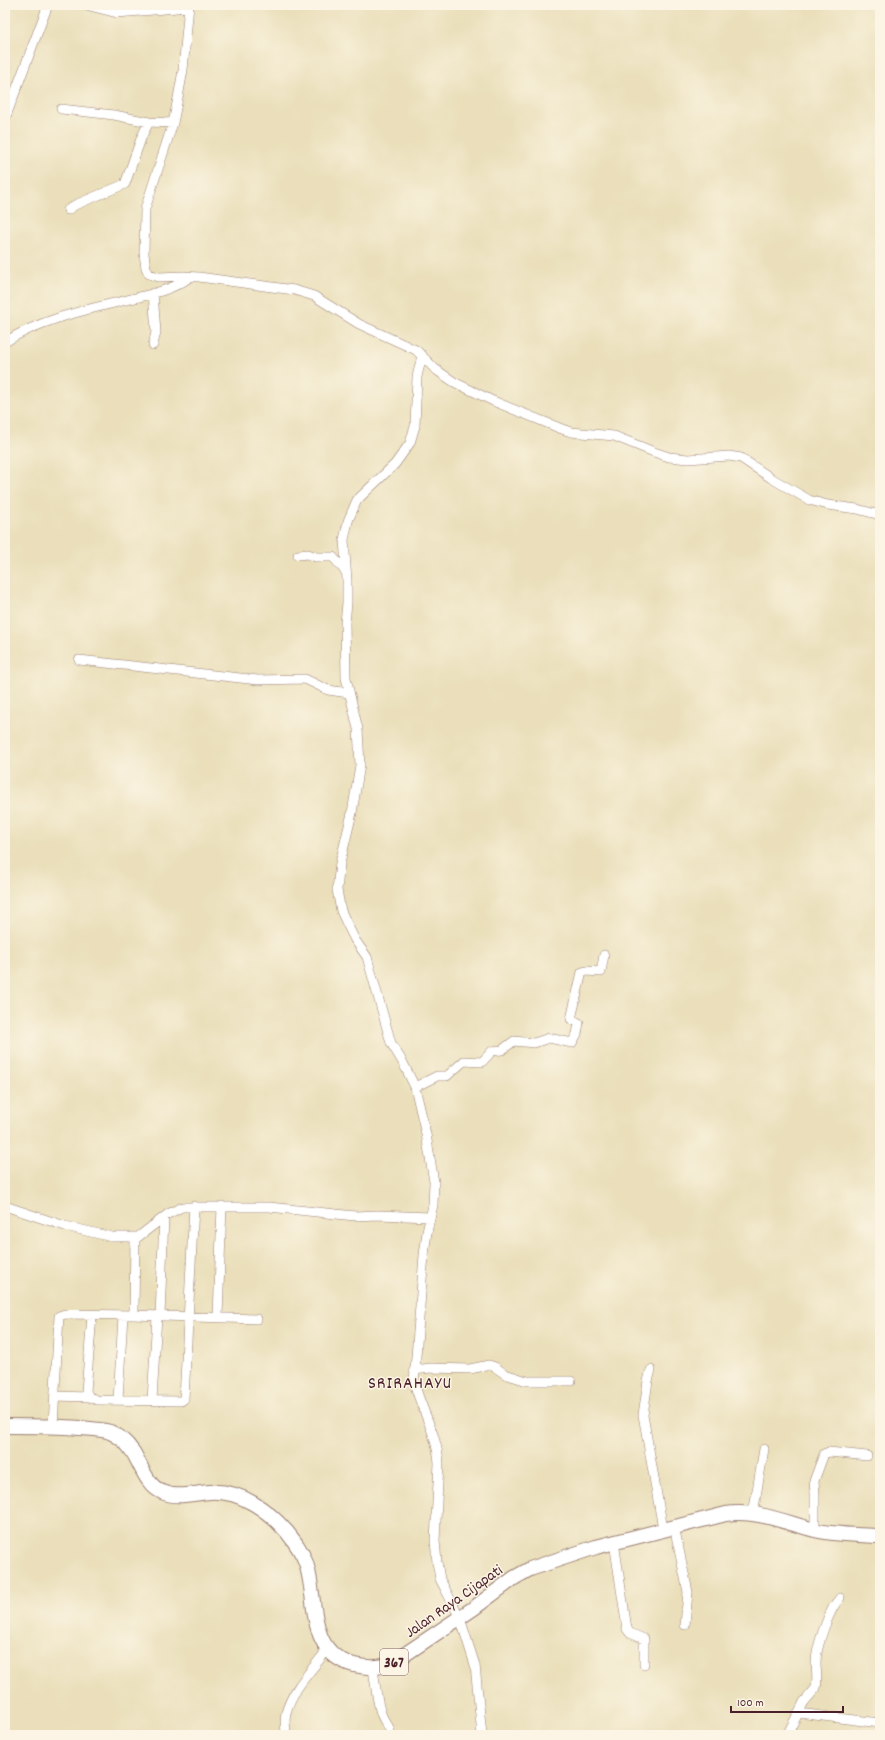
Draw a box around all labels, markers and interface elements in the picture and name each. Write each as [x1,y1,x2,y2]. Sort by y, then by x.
district label: SRIRAHAYU [368,1372,452,1397]
street label: Jalan Raya Cijapati [401,1560,508,1644]
road number: 367 [380,1649,408,1675]
scale bar [731,1688,843,1714]
text: 100 m [737,1695,764,1712]

